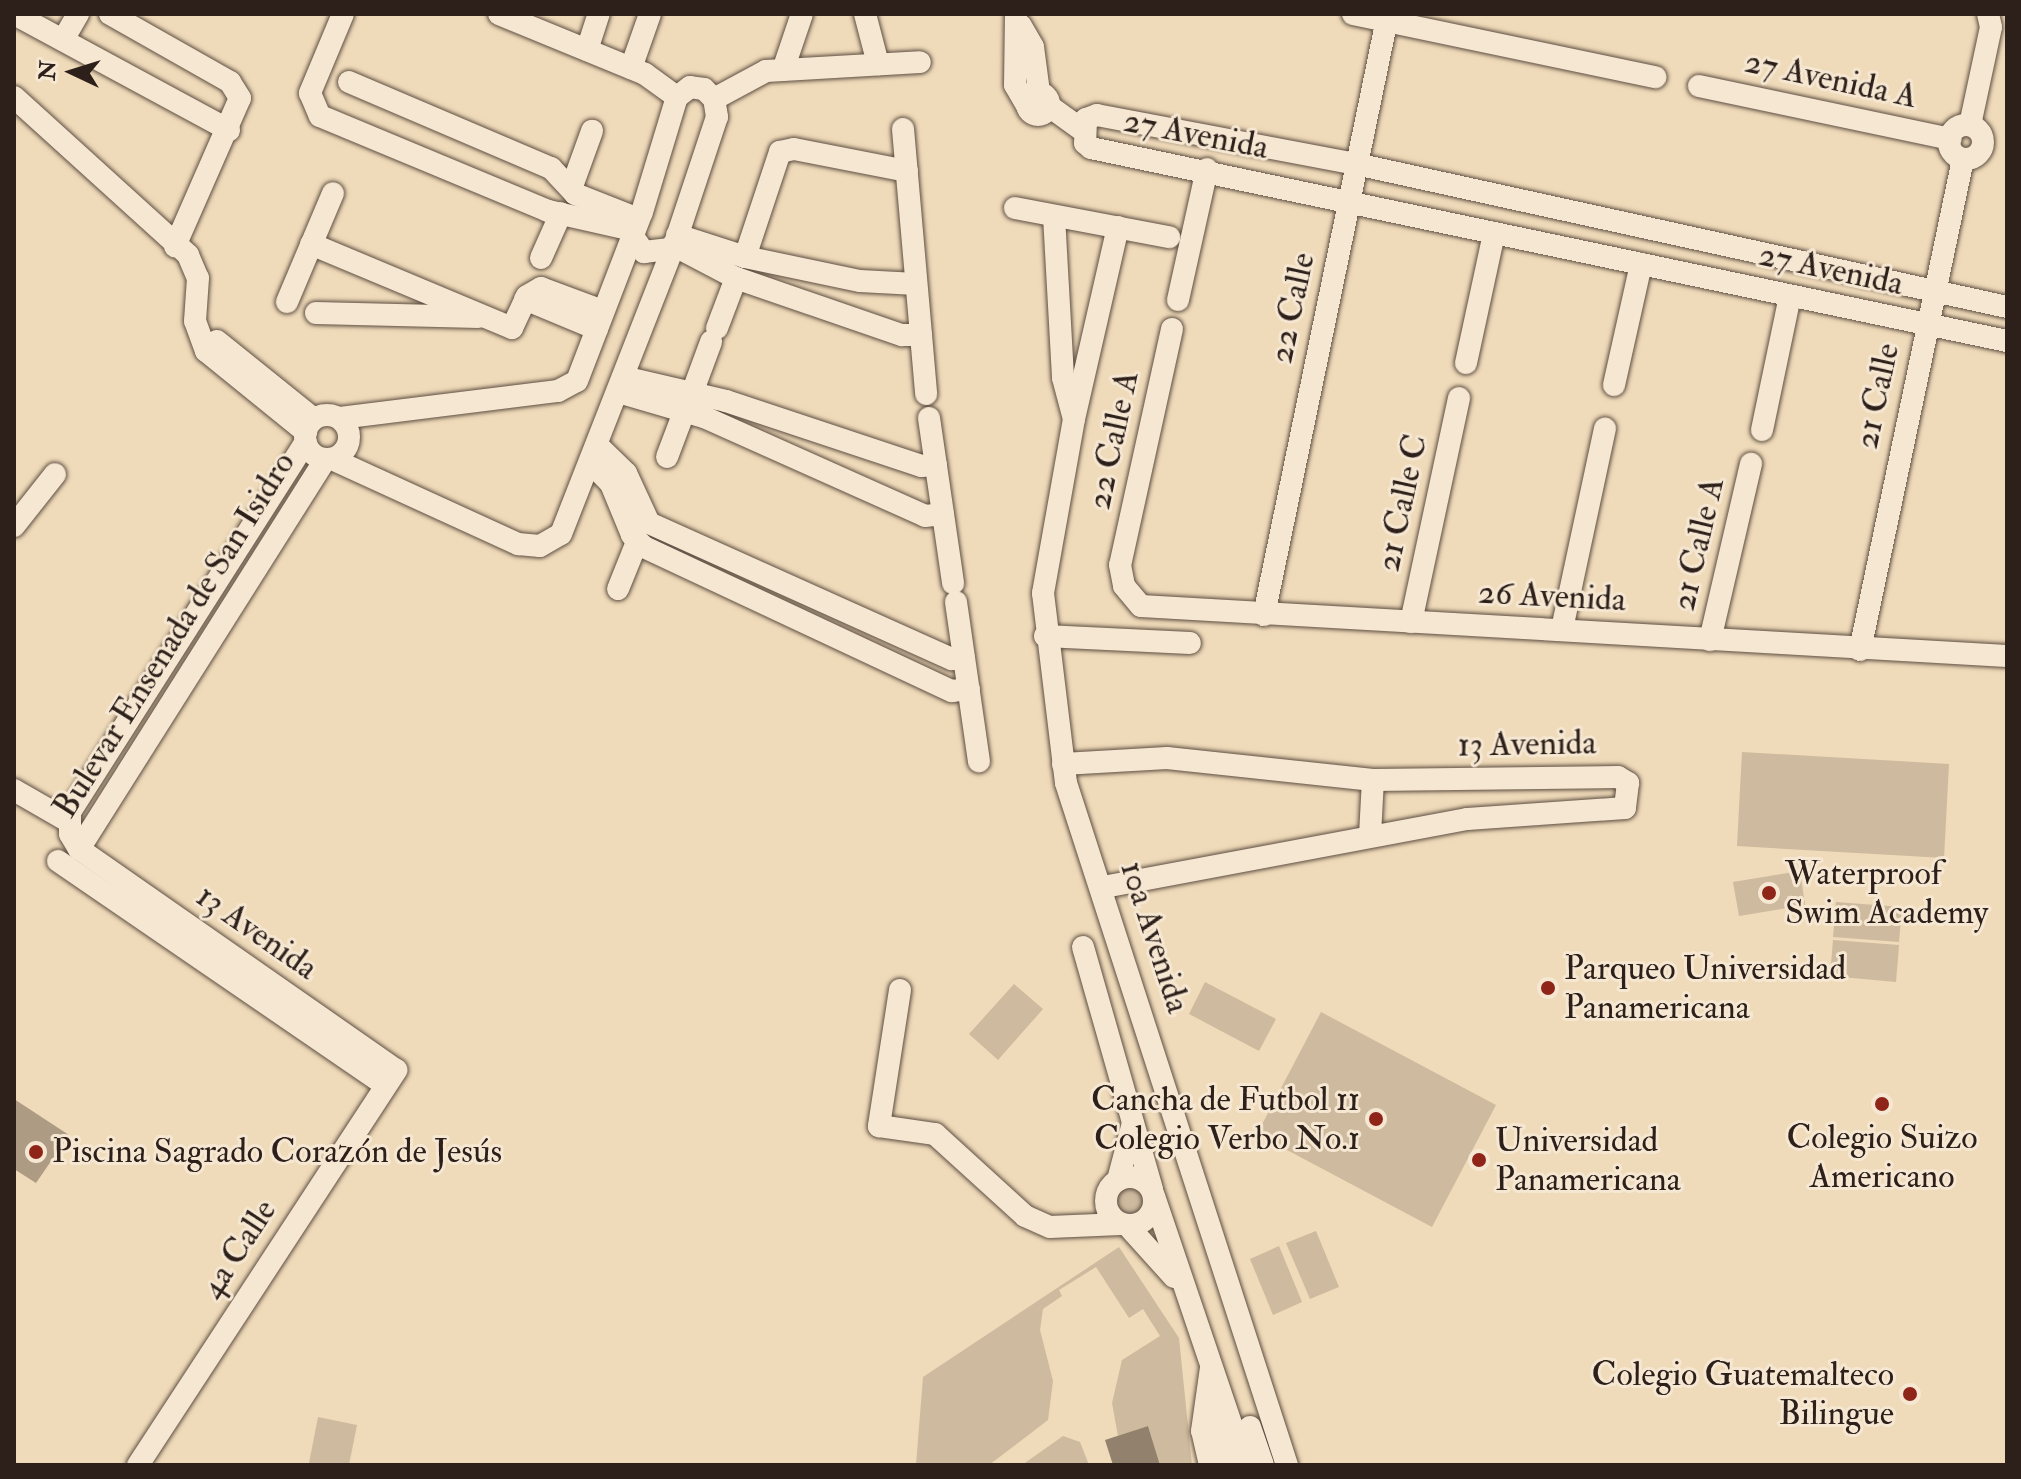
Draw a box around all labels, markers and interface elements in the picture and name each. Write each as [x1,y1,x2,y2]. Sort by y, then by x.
north arrow [32,32,112,112]
street label: 27 Avenida A [1741,41,1921,117]
text: N [33,60,63,81]
street label: 27 Avenida [1120,100,1272,168]
street label: 27 Avenida [1755,234,1907,304]
street label: 22 Calle [1260,249,1324,367]
street label: 21 Calle [1846,340,1908,452]
street label: 22 Calle A [1078,367,1148,513]
street label: 21 Calle C [1368,431,1436,575]
street label: Bulevar Ensenada de San Isidro [44,444,304,826]
street label: 21 Calle A [1663,473,1733,615]
street label: 26 Avenida [1477,572,1627,620]
street label: 13 Avenida [1457,722,1597,766]
place label: Waterproof Swim Academy [1785,853,1988,932]
street label: 10a Avenida [1111,856,1199,1018]
street label: 13 Avenida [188,875,326,989]
marker: Waterproof Swim Academy [1760,884,1778,902]
place label: Parqueo Universidad Panamericana [1564,948,1846,1028]
marker: Parqueo Universidad Panamericana [1539,979,1557,997]
place label: Cancha de Futbol 11 Colegio Verbo No.1 [1091,1079,1360,1158]
marker: Colegio Suizo Americano [1873,1095,1891,1113]
marker: Cancha de Futbol 11 Colegio Verbo No.1 [1367,1110,1385,1128]
place label: Colegio Suizo Americano [1786,1117,1978,1196]
place label: Universidad Panamericana [1495,1120,1681,1200]
place label: Piscina Sagrado Corazón de Jesús [52,1132,502,1172]
marker: Piscina Sagrado Corazón de Jesús [27,1143,45,1161]
marker: Universidad Panamericana [1470,1151,1488,1169]
street label: 4a Calle [191,1192,285,1306]
place label: Colegio Guatemalteco Bilingue [1592,1354,1894,1434]
marker: Colegio Guatemalteco Bilingue [1901,1385,1919,1403]

